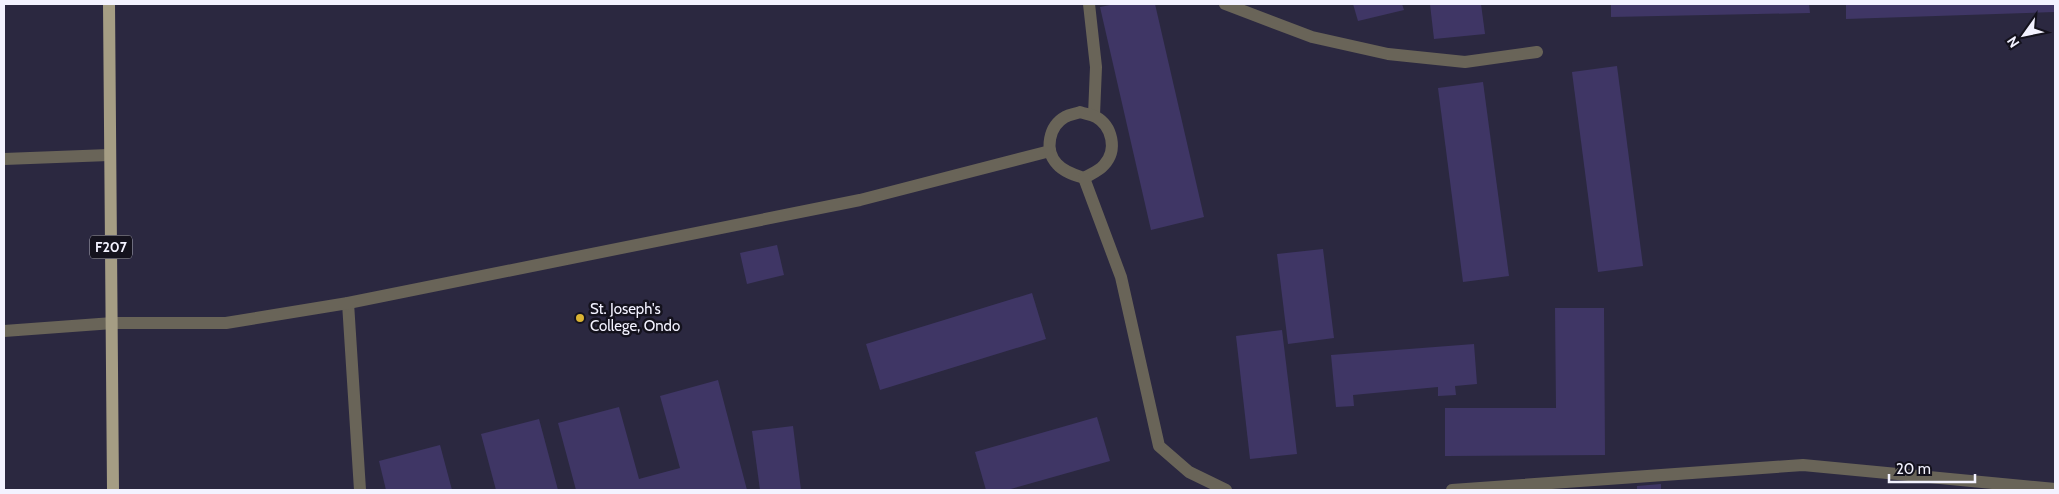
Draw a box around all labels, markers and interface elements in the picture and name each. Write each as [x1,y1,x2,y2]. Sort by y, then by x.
north arrow [1999,10,2049,60]
text: N [2003,33,2023,51]
road number: F207 [90,236,132,258]
place label: St. Joseph's College, Ondo [590,300,680,335]
marker: St. Joseph's College, Ondo [574,312,586,324]
scale bar [1889,452,1975,484]
text: 20 m [1896,460,1931,478]

